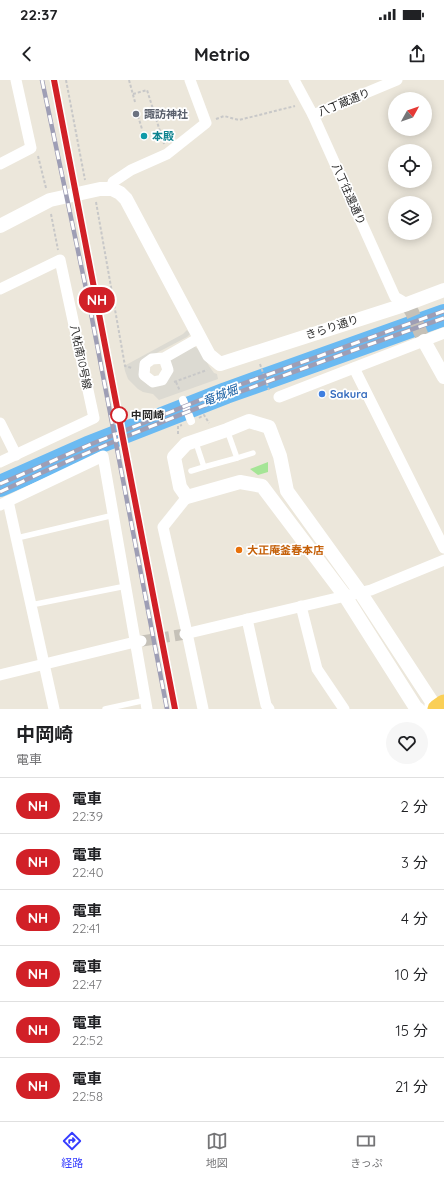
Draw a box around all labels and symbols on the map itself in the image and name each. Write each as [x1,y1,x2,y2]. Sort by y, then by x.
street label: 八丁蔵通り [316,85,372,119]
north arrow [388,92,432,136]
place label: 諏訪神社 [144,107,188,121]
marker: 諏訪神社 [131,109,141,119]
place label: 本殿 [152,129,174,143]
marker: 本殿 [139,131,149,141]
street label: 八丁往還通り [329,161,369,227]
line badge: NH [79,287,115,313]
street label: きらり通り [304,312,360,342]
street label: 八帖南10号線 [67,323,95,391]
water label: 竜城堀 [201,381,241,408]
place label: Sakura [330,387,368,401]
marker: Sakura [317,389,327,399]
marker: 中岡崎 [110,406,128,424]
place label: 中岡崎 [131,408,164,422]
place label: 大正庵釜春本店 [247,543,324,557]
marker: 大正庵釜春本店 [234,545,244,555]

